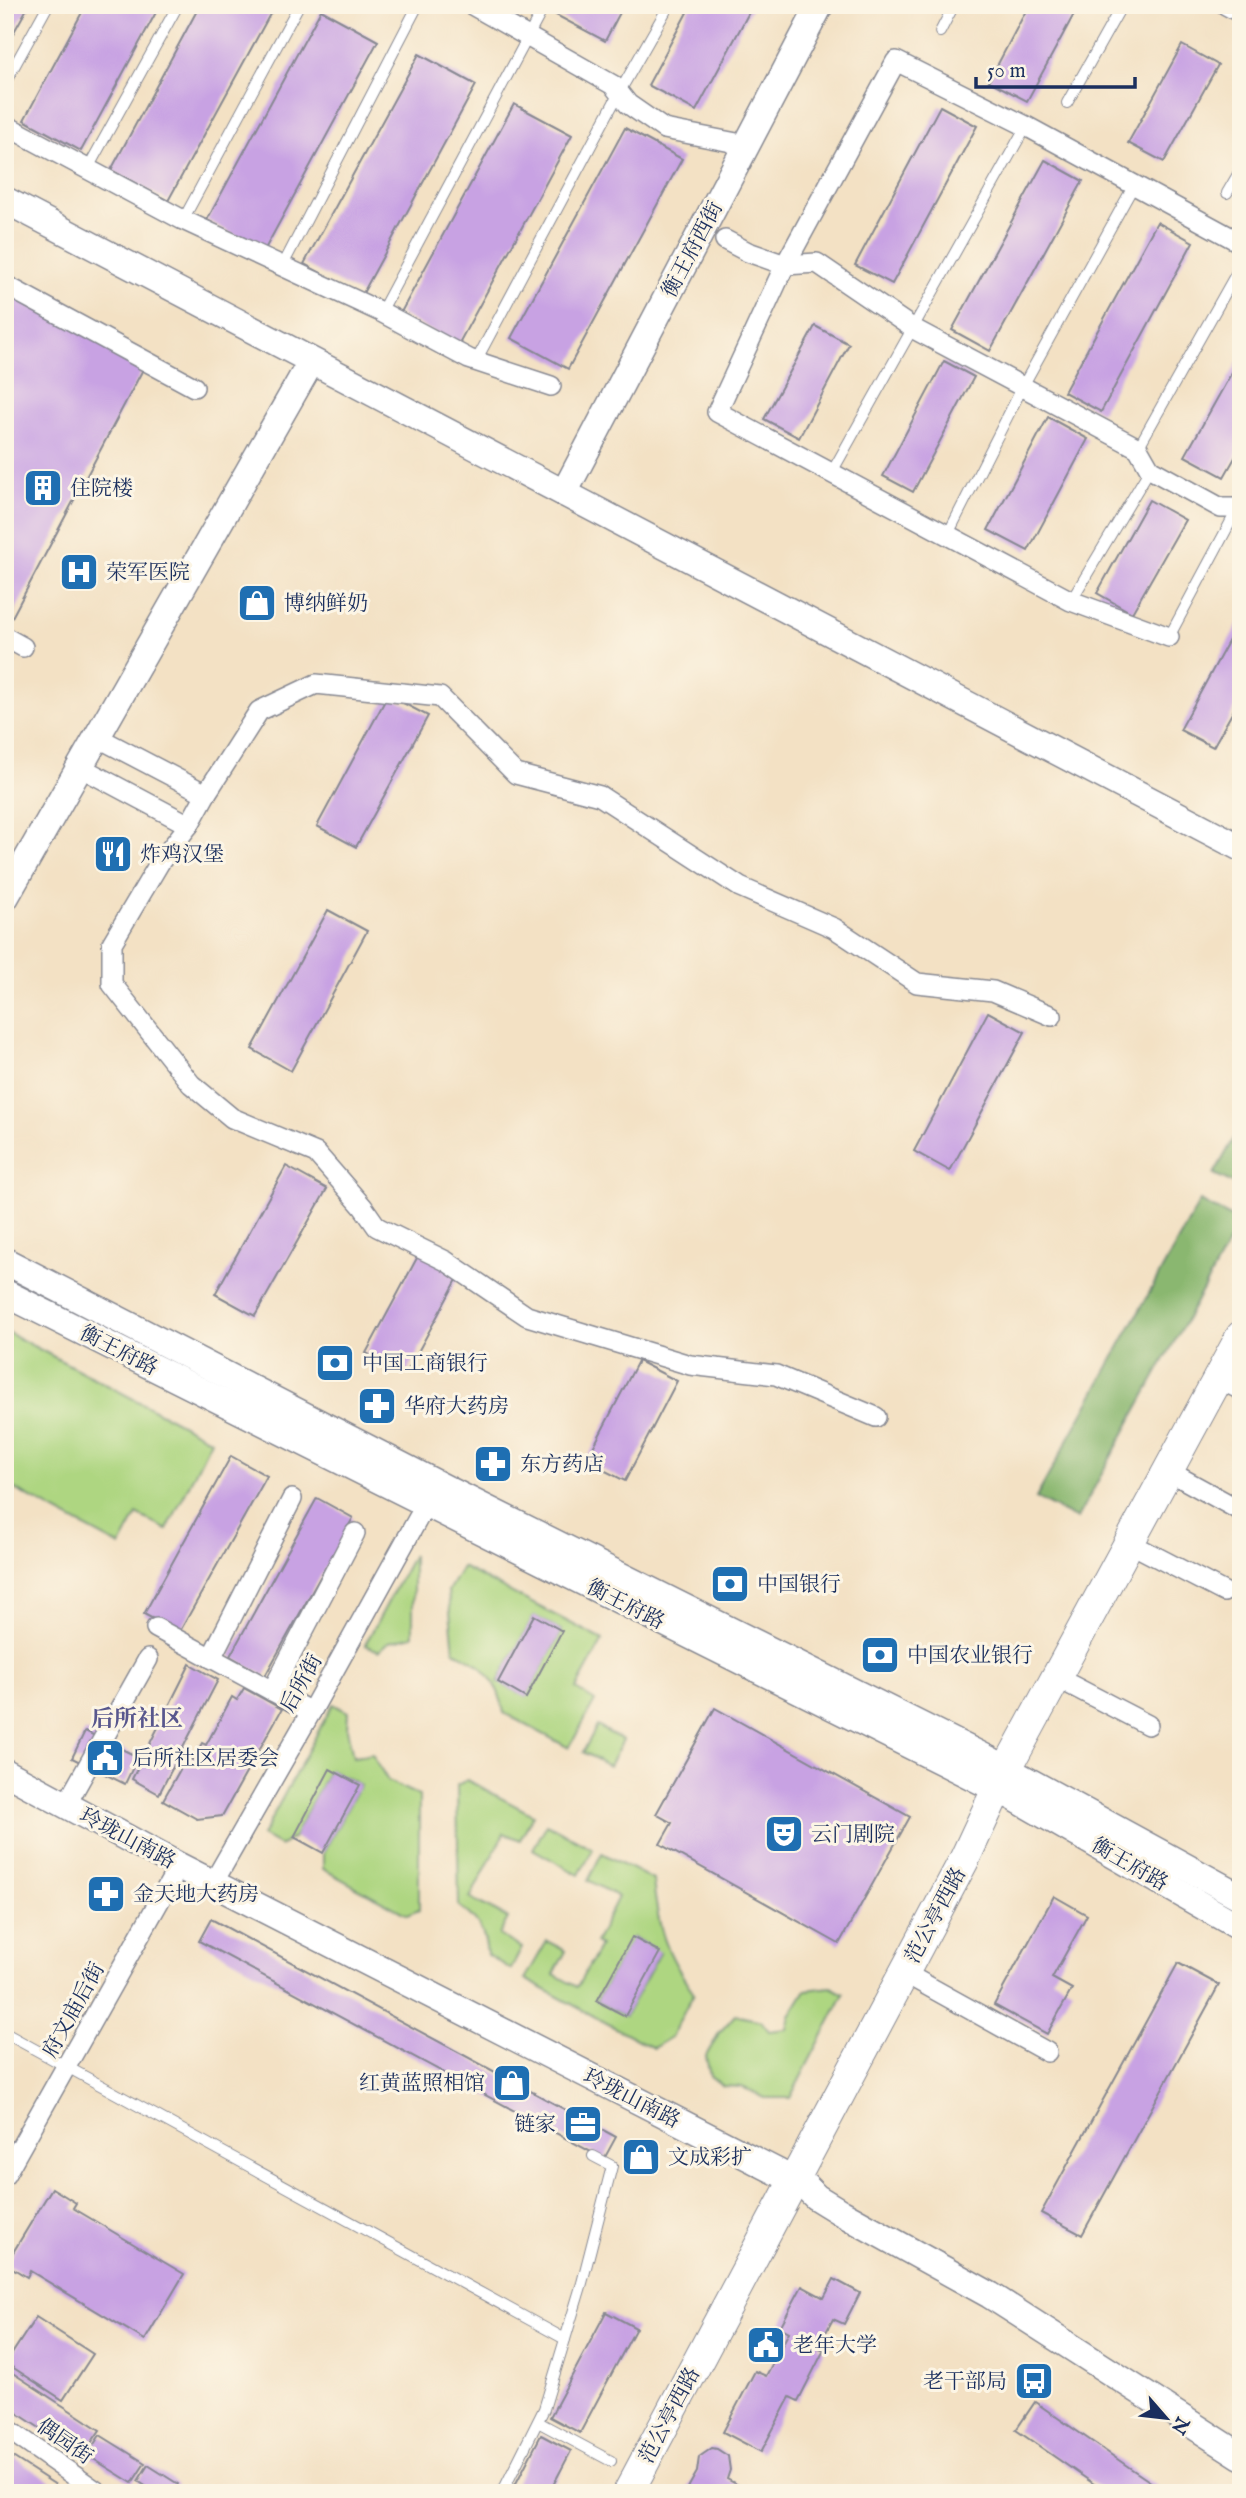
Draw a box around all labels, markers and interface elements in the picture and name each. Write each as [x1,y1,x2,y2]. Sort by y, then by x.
scale bar [976,46,1136,90]
text: 50 m [987,58,1026,85]
street label: 衡王府西街 [657,197,730,302]
building icon: 住院楼 [22,467,64,509]
place label: 住院楼 [70,476,133,503]
hospital icon: 荣军医院 [58,551,100,593]
place label: 荣军医院 [106,560,190,587]
shop icon: 博纳鲜奶 [236,582,278,624]
place label: 博纳鲜奶 [284,591,368,618]
restaurant icon: 炸鸡汉堡 [92,833,134,875]
place label: 炸鸡汉堡 [140,842,224,869]
street label: 衡王府路 [75,1320,162,1382]
bank icon: 中国工商银行 [314,1342,356,1384]
place label: 中国工商银行 [362,1351,488,1378]
pharmacy icon: 华府大药房 [356,1385,398,1427]
place label: 华府大药房 [404,1394,509,1421]
pharmacy icon: 东方药店 [472,1443,514,1485]
place label: 东方药店 [520,1452,604,1479]
bank icon: 中国银行 [709,1563,751,1605]
place label: 中国银行 [757,1572,841,1599]
street label: 衡王府路 [582,1574,669,1636]
bank icon: 中国农业银行 [859,1634,901,1676]
place label: 中国农业银行 [907,1643,1033,1670]
street label: 后所街 [275,1650,329,1718]
district label: 后所社区 [91,1705,183,1734]
public building icon: 后所社区居委会 [84,1737,126,1779]
place label: 后所社区居委会 [132,1746,279,1773]
street label: 玲珑山南路 [75,1803,180,1876]
theatre icon: 云门剧院 [763,1813,805,1855]
place label: 云门剧院 [811,1822,895,1849]
street label: 衡王府路 [1086,1833,1172,1898]
street label: 范公亭西路 [900,1863,973,1968]
pharmacy icon: 金天地大药房 [85,1873,127,1915]
place label: 金天地大药房 [133,1882,259,1909]
street label: 府文庙后街 [37,1958,112,2063]
shop icon: 红黄蓝照相馆 [491,2062,533,2104]
street label: 玲珑山南路 [578,2063,684,2135]
place label: 红黄蓝照相馆 [359,2071,485,2098]
office icon: 链家 [562,2103,604,2145]
place label: 链家 [514,2112,556,2139]
shop icon: 文成彩扩 [620,2136,662,2178]
place label: 文成彩扩 [668,2145,752,2172]
public building icon: 老年大学 [745,2324,787,2366]
place label: 老年大学 [793,2333,877,2360]
bus stop icon: 老干部局 [1013,2360,1055,2402]
street label: 范公亭西路 [634,2363,707,2468]
place label: 老干部局 [923,2369,1007,2396]
north arrow [1130,2382,1200,2452]
text: N [1165,2411,1194,2438]
street label: 偶园街 [31,2413,98,2471]

